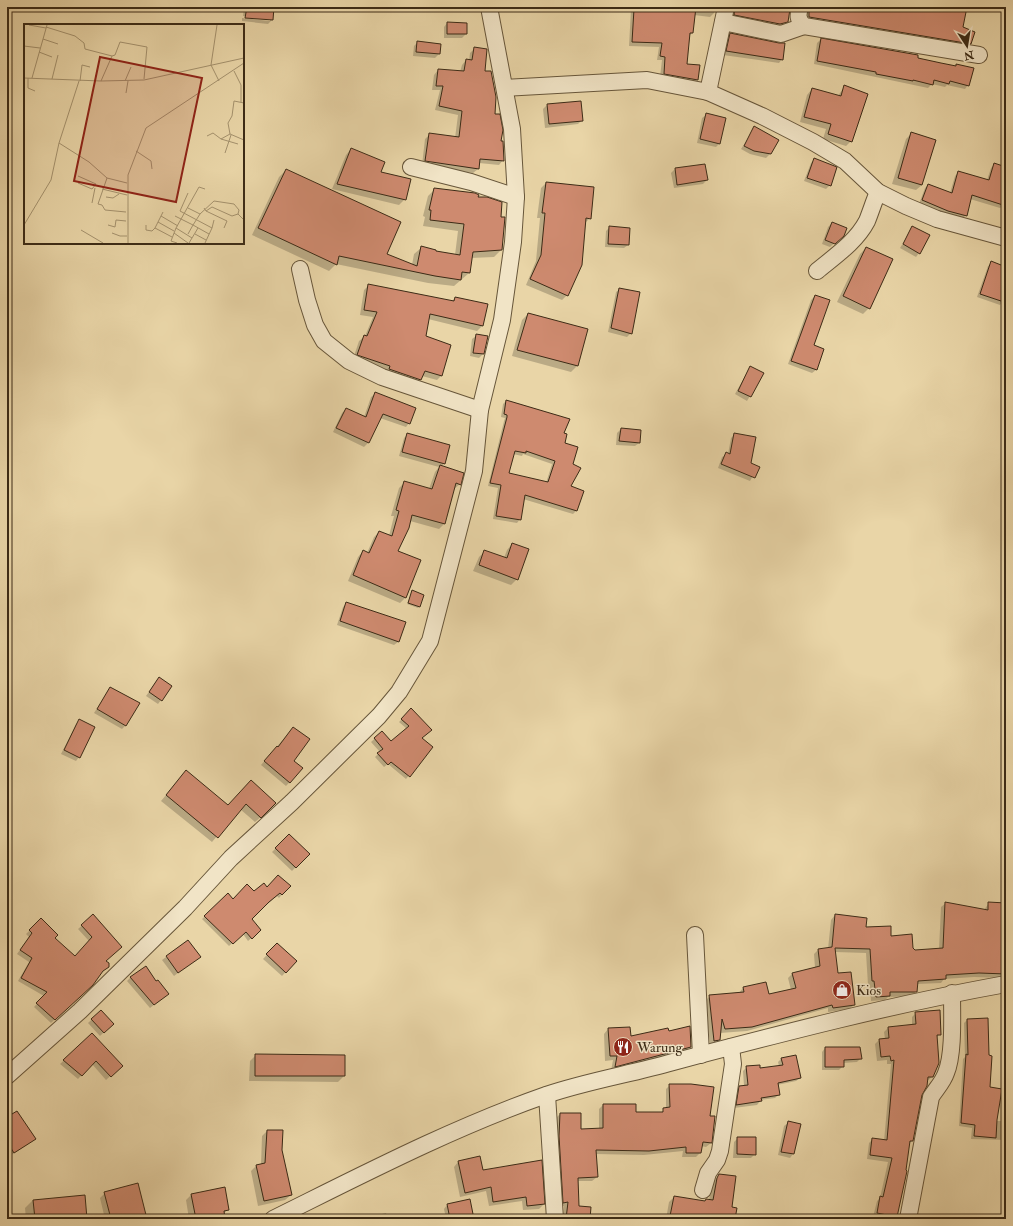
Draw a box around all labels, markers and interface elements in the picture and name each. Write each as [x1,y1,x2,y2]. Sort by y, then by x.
inset map [24,24,244,244]
north arrow [947,26,987,66]
text: N [962,48,976,63]
shop icon: Kios [831,979,853,1001]
place label: Kios [856,982,881,999]
restaurant icon: Warung [612,1036,634,1058]
place label: Warung [636,1039,683,1056]

